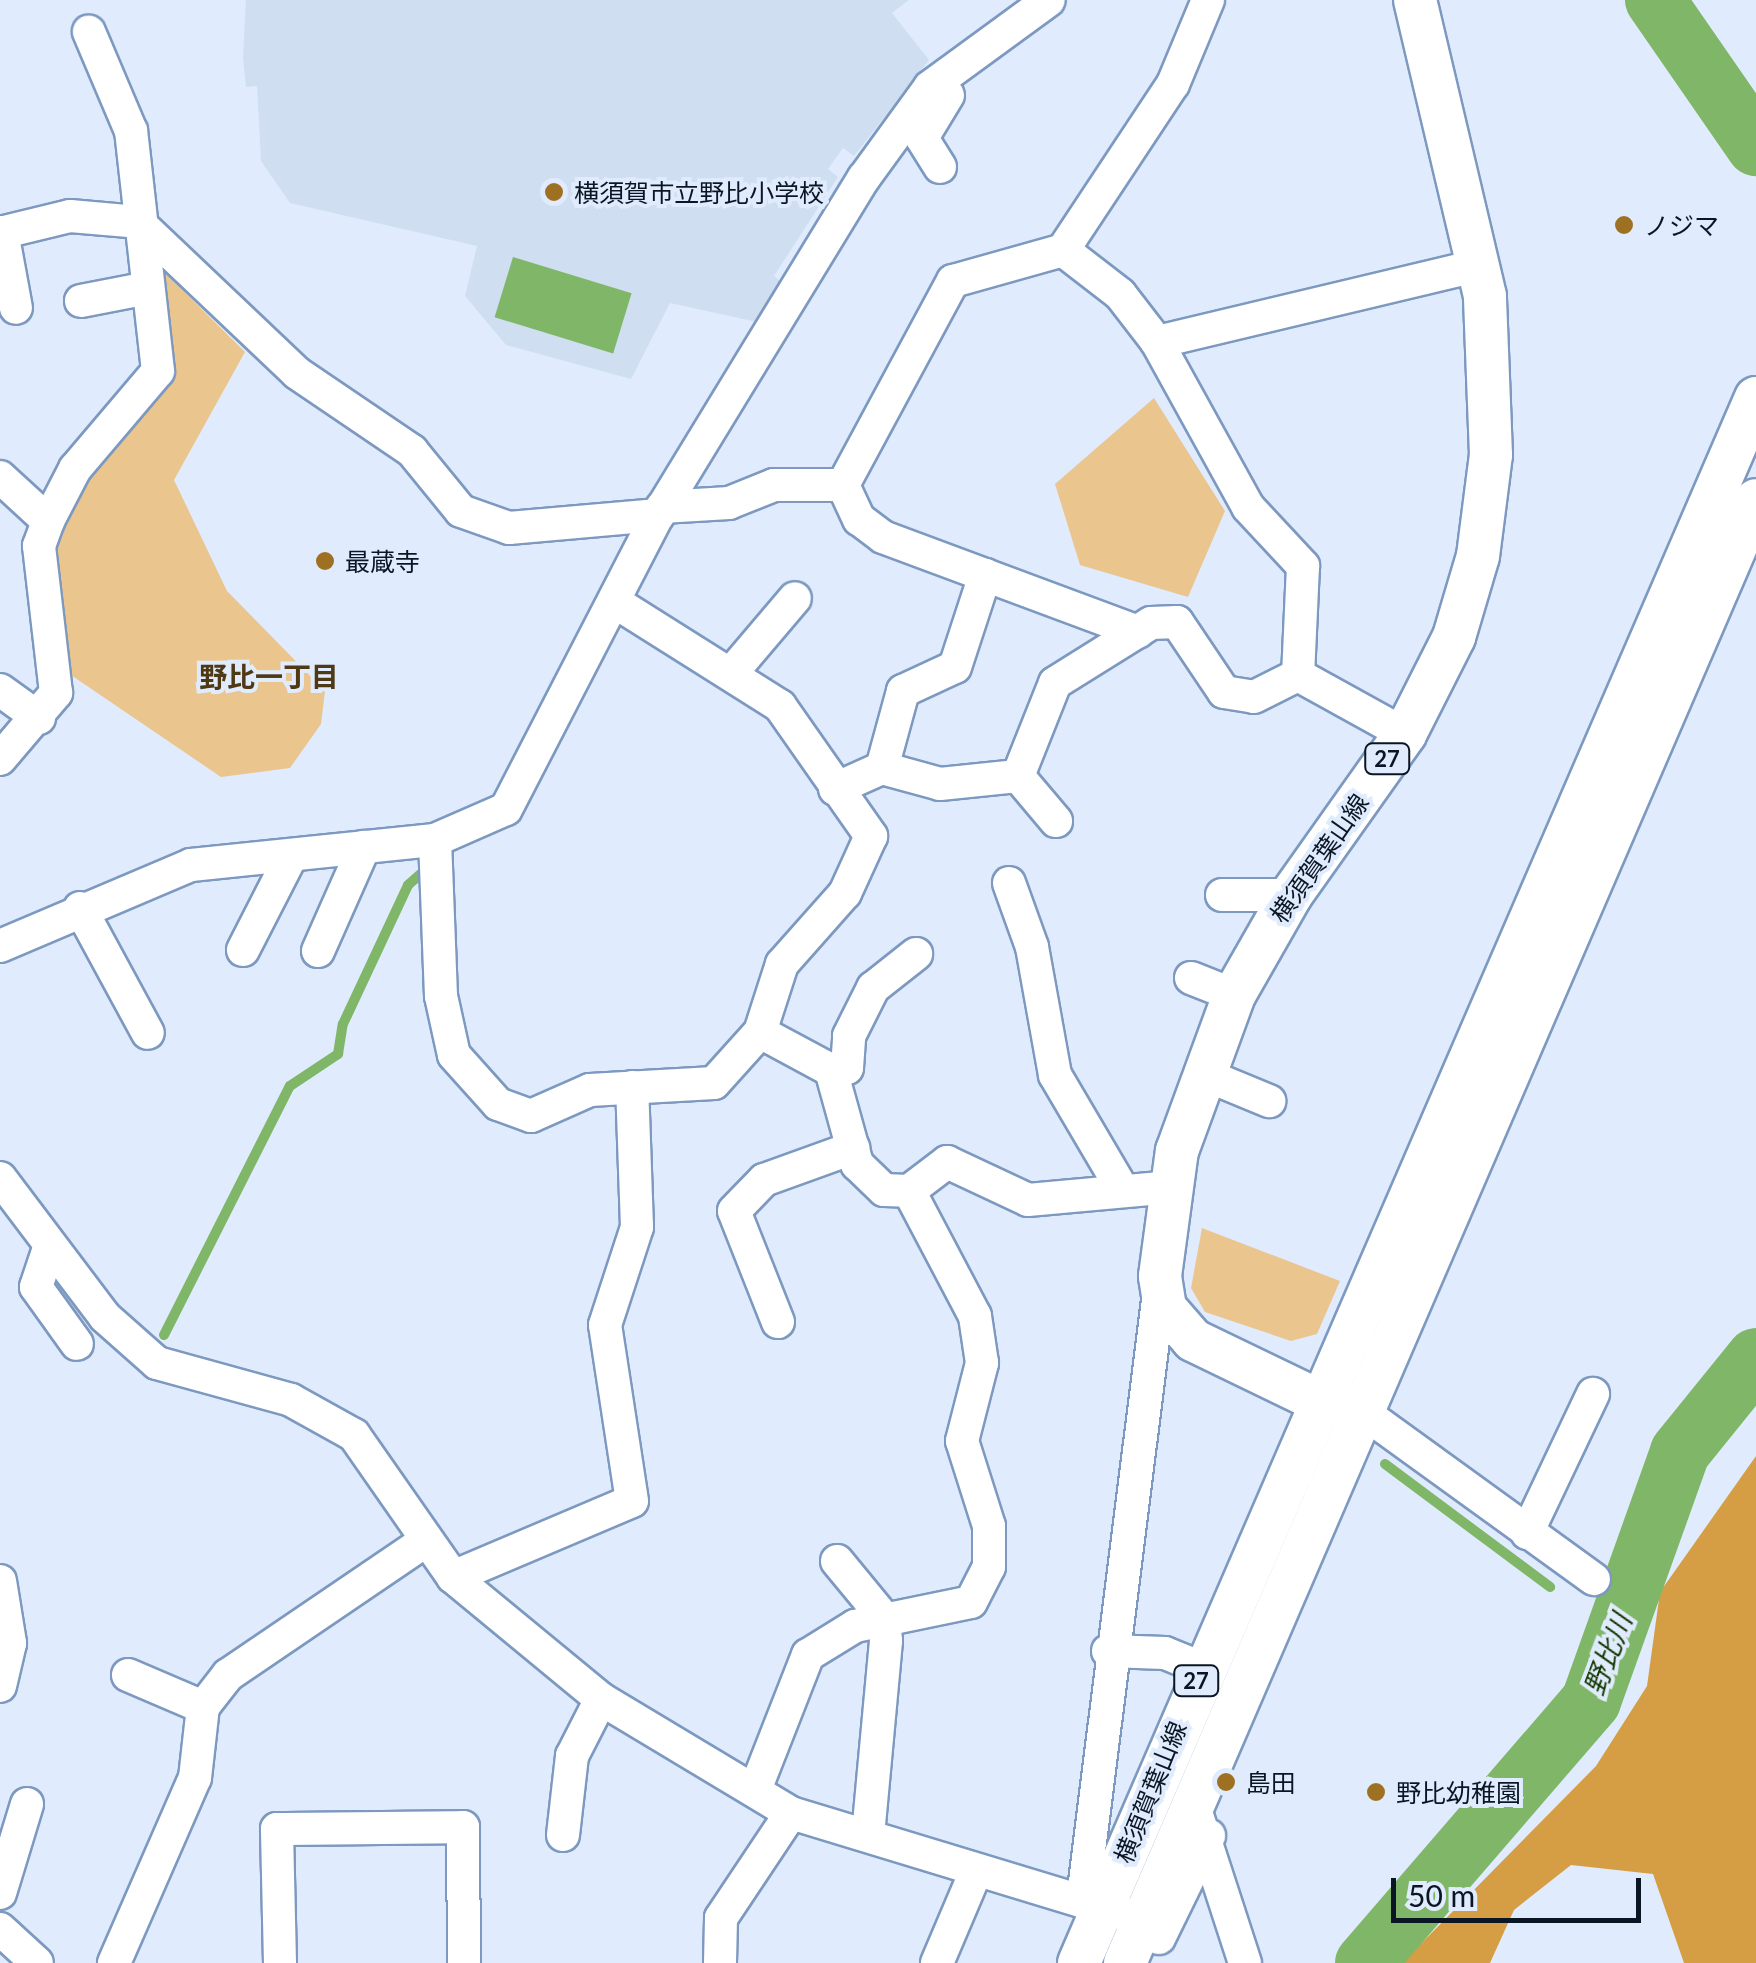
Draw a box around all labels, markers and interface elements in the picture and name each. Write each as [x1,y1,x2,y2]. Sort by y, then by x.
place label: 横須賀市立野比小学校 [574,177,824,207]
marker: 横須賀市立野比小学校 [543,181,565,203]
place label: ノジマ [1644,210,1719,240]
marker: ノジマ [1613,214,1635,236]
place label: 最蔵寺 [345,546,420,576]
marker: 最蔵寺 [314,550,336,572]
district label: 野比一丁目 [199,659,339,693]
road number: 27 [1362,742,1412,776]
street label: 横須賀葉山線 [1264,788,1374,928]
water label: 野比川 [1576,1609,1638,1699]
road number: 27 [1171,1664,1221,1698]
street label: 横須賀葉山線 [1108,1717,1192,1867]
place label: 島田 [1246,1767,1296,1797]
marker: 島田 [1215,1771,1237,1793]
place label: 野比幼稚園 [1396,1777,1521,1807]
marker: 野比幼稚園 [1365,1781,1387,1803]
scale bar [1396,1858,1646,1920]
text: 50 m [1408,1877,1475,1913]

